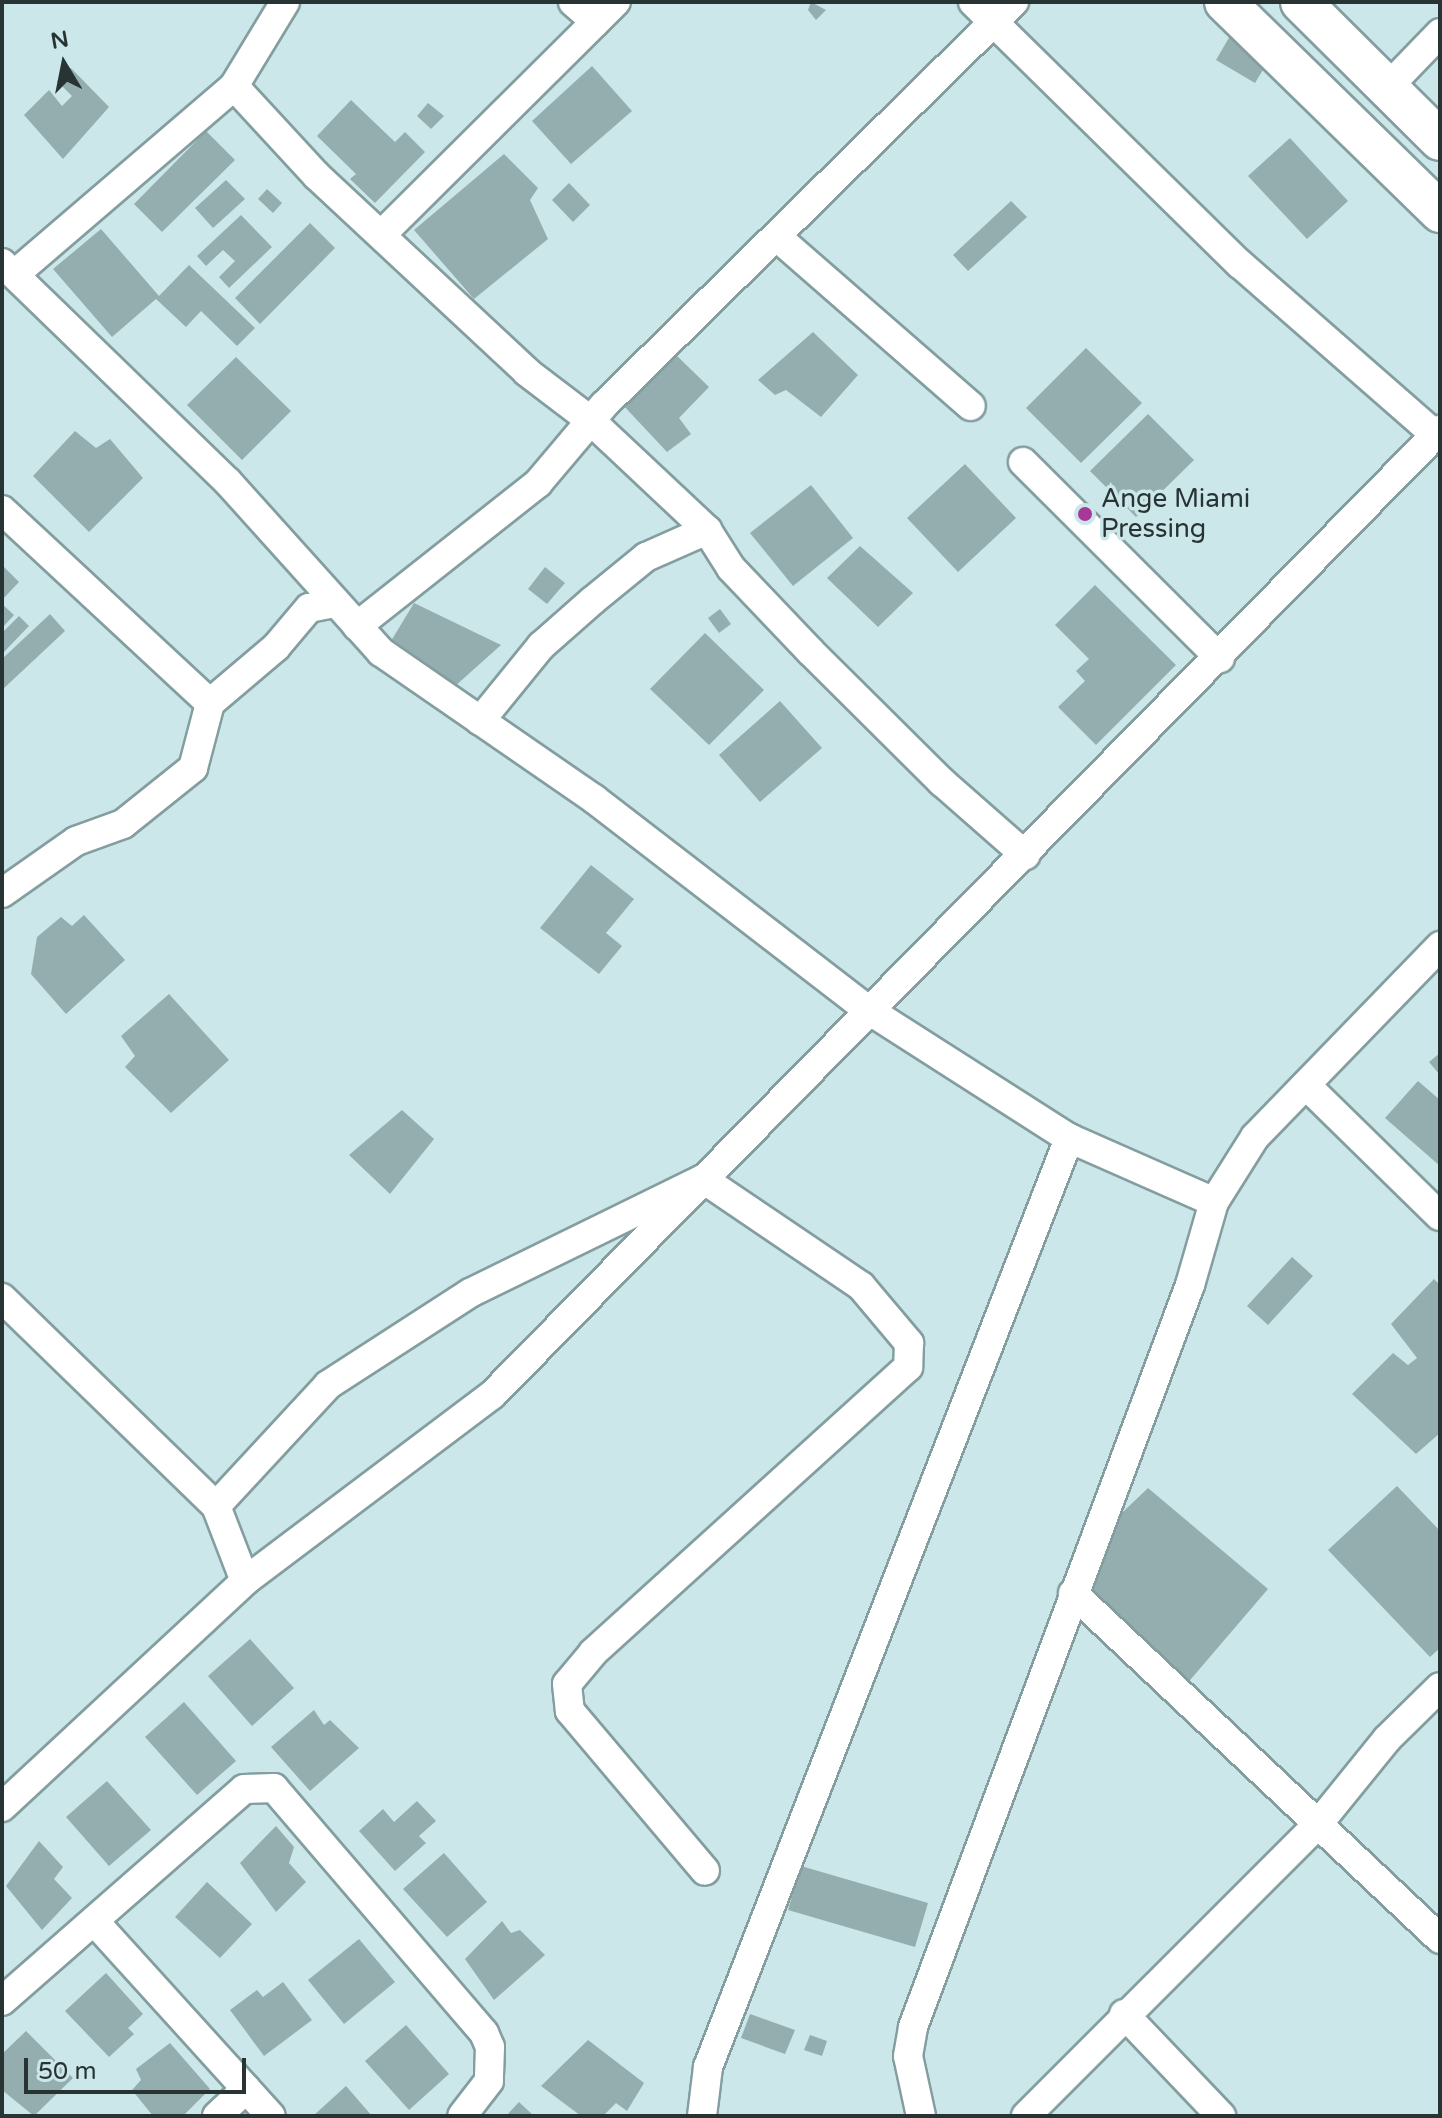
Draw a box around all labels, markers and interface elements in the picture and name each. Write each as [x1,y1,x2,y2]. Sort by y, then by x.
north arrow [24,24,104,104]
text: N [49,26,71,55]
place label: Ange Miami Pressing [1101,483,1250,544]
marker: Ange Miami Pressing [1076,505,1094,523]
scale bar [28,2042,250,2092]
text: 50 m [38,2057,96,2086]

